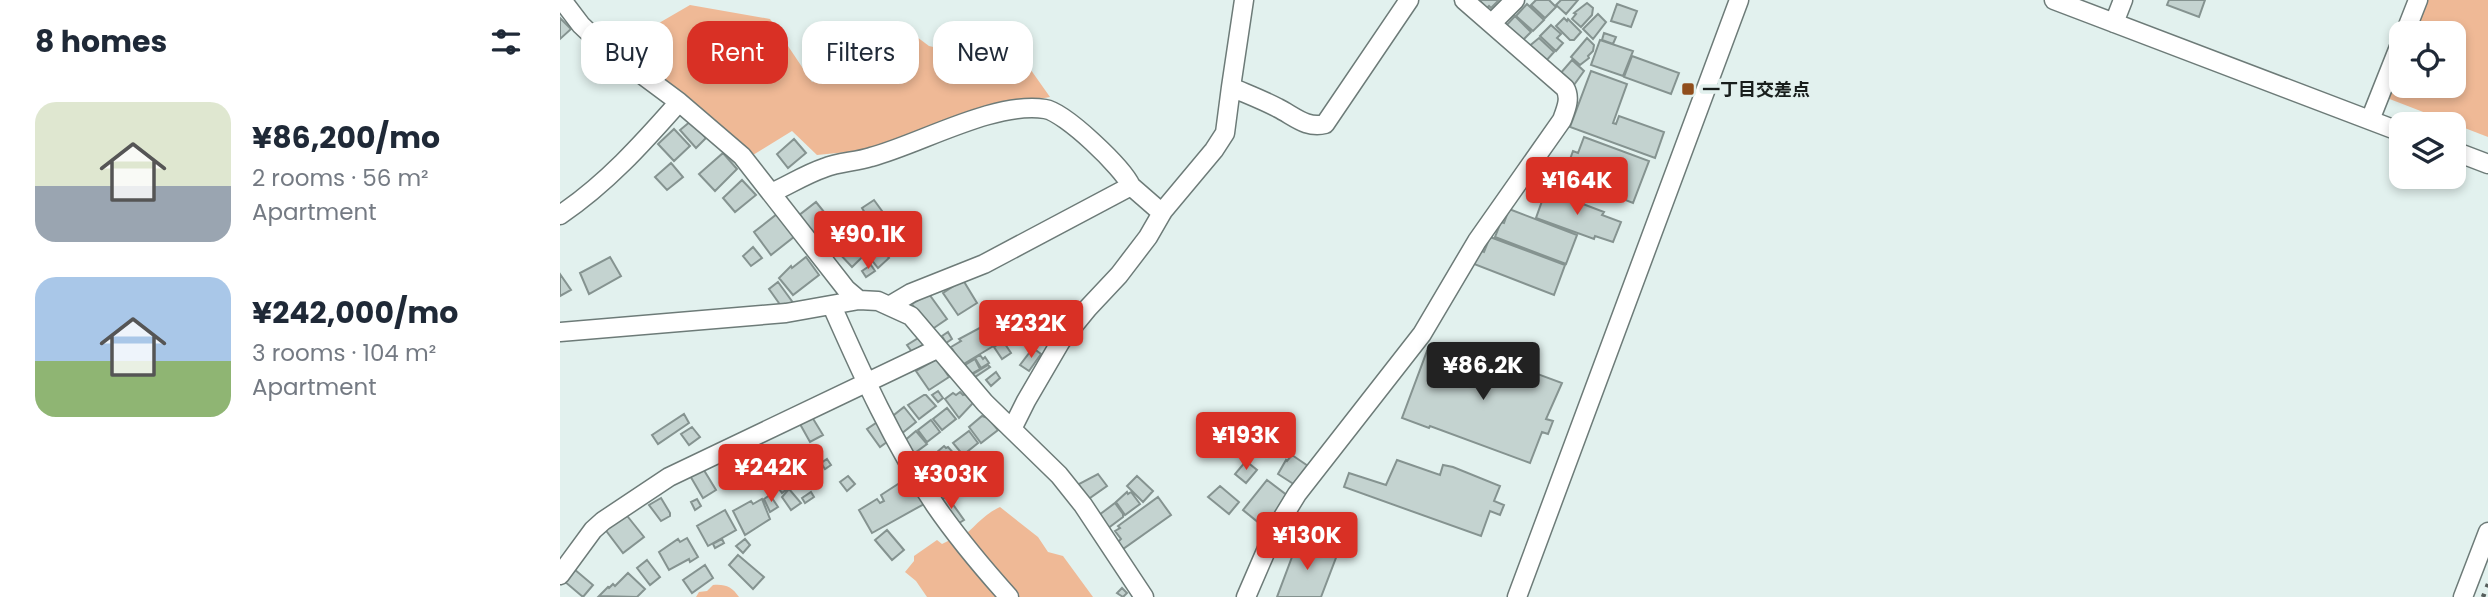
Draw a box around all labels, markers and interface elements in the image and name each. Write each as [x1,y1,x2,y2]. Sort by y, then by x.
text: 8 homes [35,20,167,63]
chip: Buy [581,21,673,84]
chip: Rent [687,21,788,84]
chip: Filters [802,21,919,84]
chip: New [933,21,1033,84]
map controls [2389,21,2466,189]
button: locate [2389,21,2466,98]
icon: filters [487,23,525,61]
place label: 一丁目交差点 [1702,77,1810,102]
marker: 一丁目交差点 [1680,81,1696,97]
button: layers [2389,112,2466,189]
text: ¥86,200/mo [252,116,440,159]
icon: home [91,130,175,214]
pin: ¥164K [1528,158,1626,217]
text: 2 rooms · 56 m² [252,162,429,194]
text: ¥164K [1542,164,1612,196]
text: Apartment [252,196,377,228]
pin: ¥90.1K [811,212,925,271]
text: ¥90.1K [830,218,906,250]
text: ¥242,000/mo [252,291,458,334]
pin: ¥232K [982,300,1080,360]
icon: home [91,305,175,389]
text: ¥232K [995,307,1067,339]
text: 3 rooms · 104 m² [252,337,436,369]
pin: ¥86.2K [1426,342,1540,402]
text: ¥86.2K [1443,349,1523,381]
text: Apartment [252,371,377,403]
pin: ¥193K [1197,412,1295,472]
text: ¥193K [1212,419,1280,451]
pin: ¥242K [722,444,820,504]
text: ¥242K [734,451,808,483]
pin: ¥303K [902,452,1000,511]
text: ¥303K [914,458,988,490]
pin: ¥130K [1258,512,1356,572]
text: ¥130K [1272,519,1342,551]

